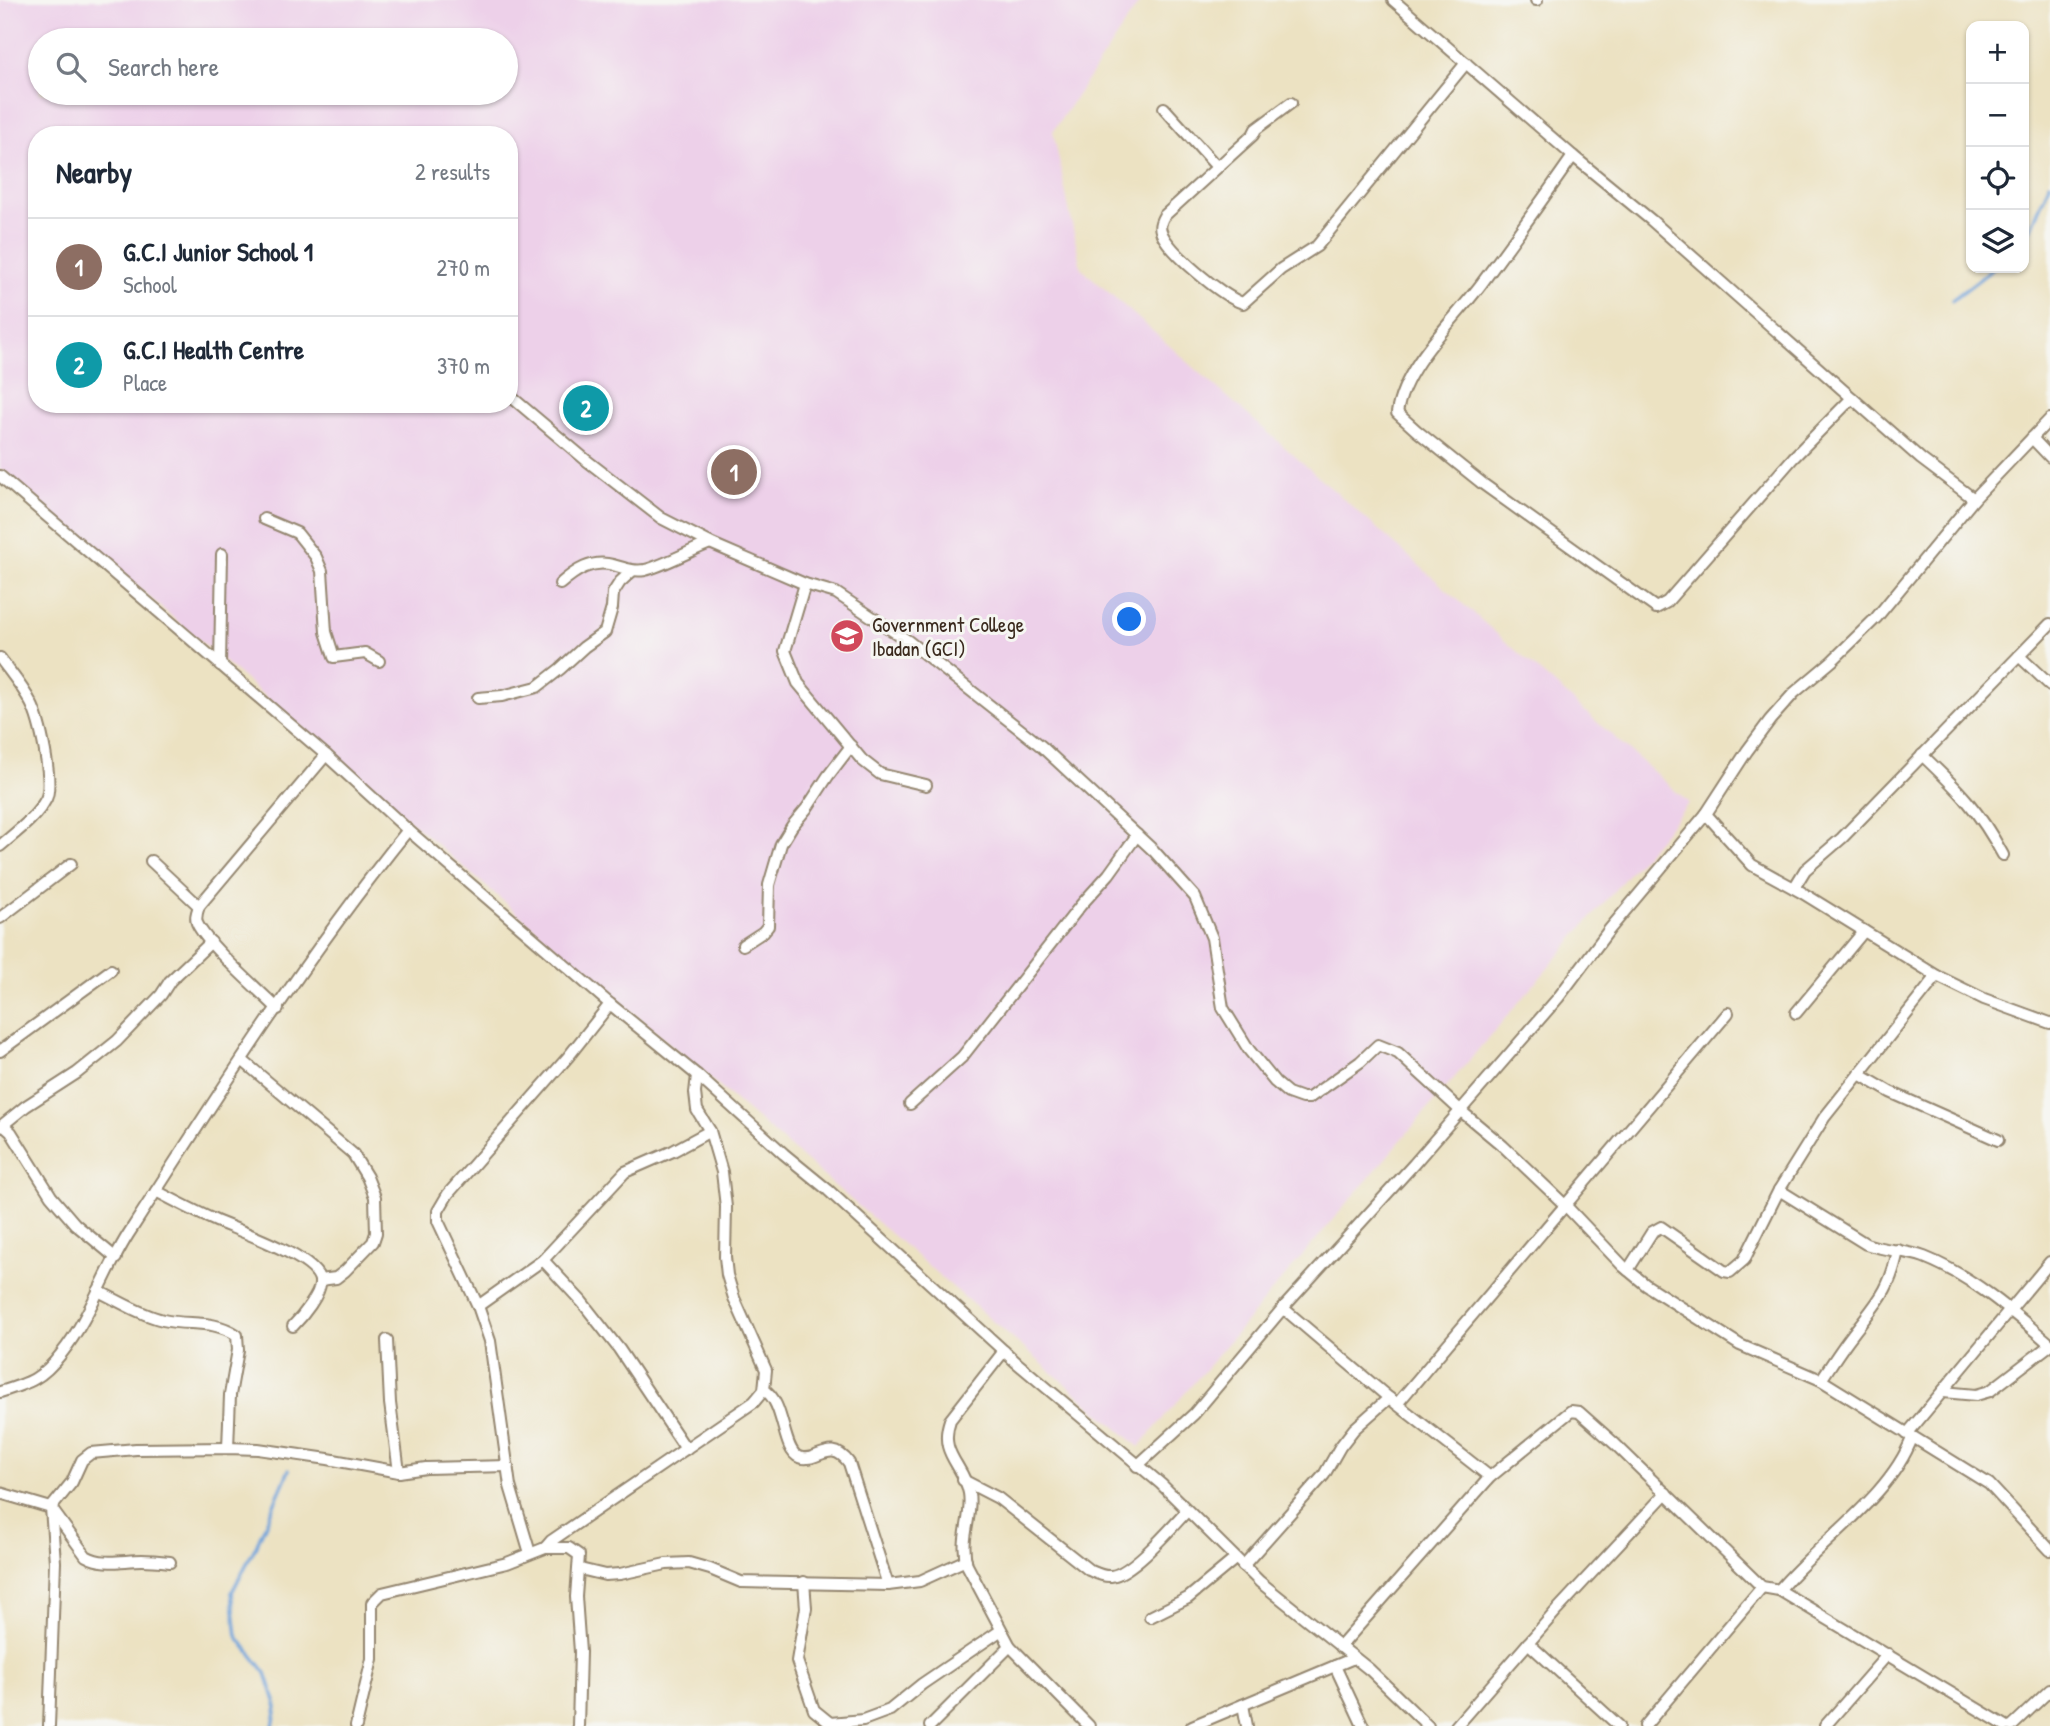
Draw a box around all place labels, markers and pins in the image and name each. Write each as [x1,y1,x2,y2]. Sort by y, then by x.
pin: 2 [563,382,609,434]
pin: 1 [711,446,757,498]
place label: Government College Ibadan (GCI) [872,610,1024,663]
school or university icon: Government College Ibadan (GCI) [828,617,866,655]

